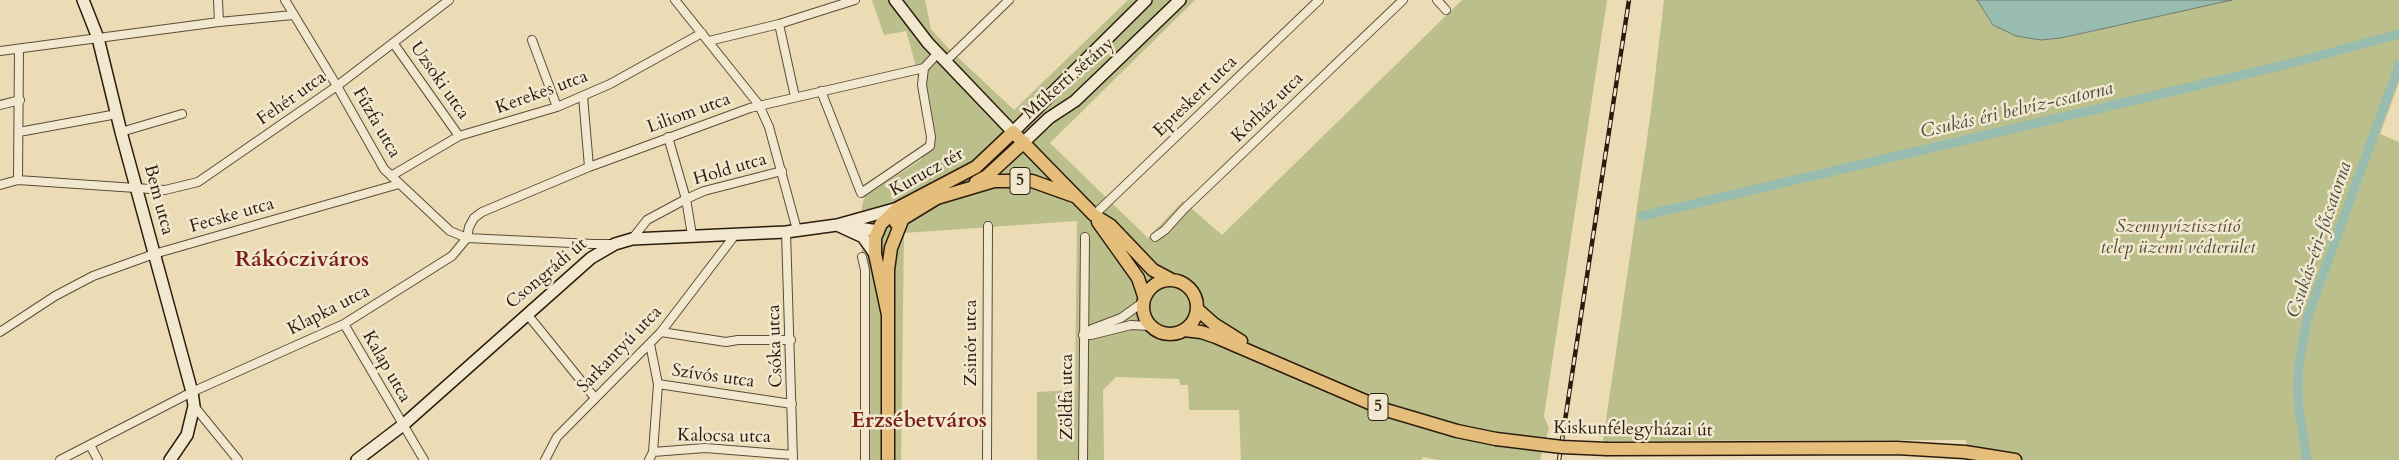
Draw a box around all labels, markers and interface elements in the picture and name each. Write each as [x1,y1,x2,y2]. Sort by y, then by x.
street label: Műkerti sétány [1019,33,1119,125]
street label: Uzsoki utca [404,38,474,124]
street label: Epreskert utca [1150,52,1242,142]
street label: Kerekes utca [493,66,591,120]
street label: Fehér utca [253,67,331,131]
street label: Kórház utca [1227,68,1309,148]
water label: Csukás éri belvíz-csatorna [1919,78,2115,144]
street label: Fűzfa utca [347,84,405,162]
street label: Liliom utca [644,89,734,139]
street label: Kurucz tér [886,144,968,202]
street label: Hold utca [691,149,769,191]
water label: Csukás-éri-főcsatorna [2283,159,2357,321]
street label: Bem utca [138,162,178,238]
road number: 5 [1010,168,1030,195]
street label: Fecske utca [187,194,277,238]
park label: Szennyvíztisztító telep üzemi védterület [2101,217,2255,260]
street label: Csongrádi út [502,234,592,314]
district label: Rákócziváros [235,248,369,274]
street label: Klapka utca [284,281,374,341]
street label: Zsinór utca [961,300,983,386]
street label: Sarkantyú utca [573,302,667,398]
street label: Csóka utca [764,304,788,388]
street label: Kalap utca [357,327,415,407]
street label: Zöldfa utca [1057,354,1079,440]
street label: Szívós utca [670,361,756,393]
road number: 5 [1368,394,1388,421]
district label: Erzsébetváros [851,409,987,435]
street label: Kiskunfélegyházai út [1553,418,1713,442]
street label: Kalocsa utca [677,425,771,449]

